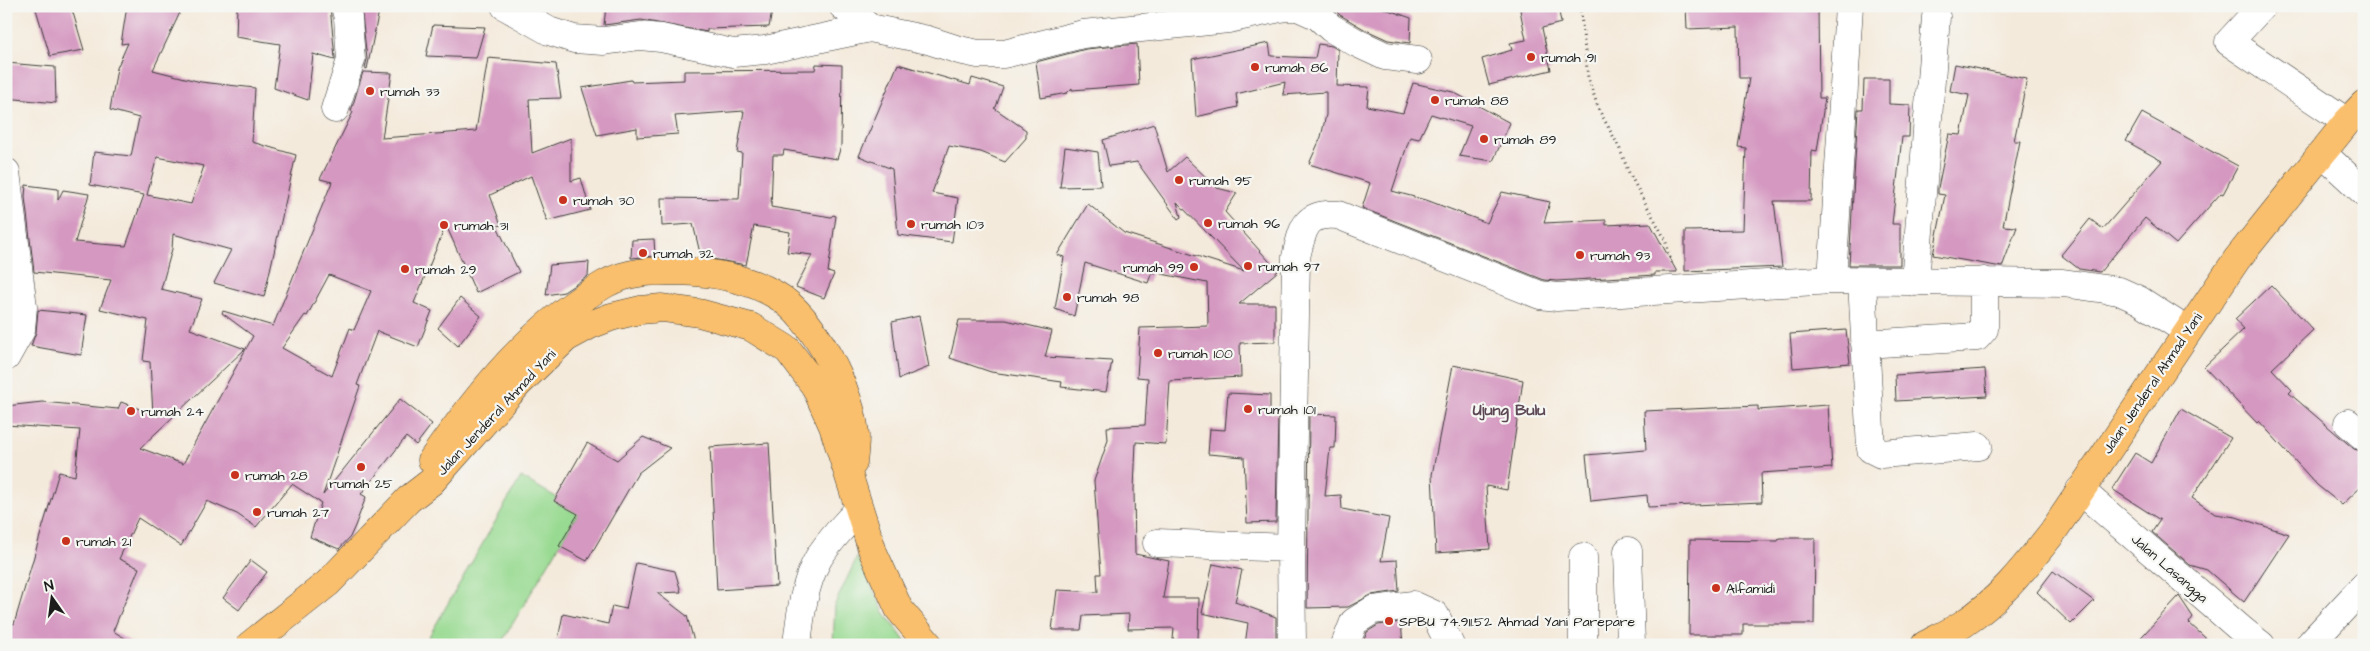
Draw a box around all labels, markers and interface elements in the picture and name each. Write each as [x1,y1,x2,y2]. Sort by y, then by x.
place label: rumah 91 [1541,48,1596,68]
marker: rumah 91 [1525,51,1537,63]
place label: rumah 86 [1265,58,1328,78]
marker: rumah 86 [1249,61,1261,73]
place label: rumah 33 [380,82,440,102]
marker: rumah 33 [364,85,376,97]
place label: rumah 88 [1445,91,1509,111]
marker: rumah 88 [1429,94,1441,106]
place label: rumah 89 [1494,130,1556,150]
marker: rumah 89 [1478,133,1490,145]
place label: rumah 95 [1189,171,1252,191]
marker: rumah 95 [1173,174,1185,186]
place label: rumah 30 [573,191,635,211]
marker: rumah 30 [557,194,569,206]
place label: rumah 96 [1218,214,1280,234]
place label: rumah 103 [921,215,984,235]
place label: rumah 31 [454,216,509,236]
marker: rumah 96 [1202,217,1214,229]
marker: rumah 103 [905,218,917,230]
marker: rumah 31 [438,219,450,231]
place label: rumah 32 [653,244,714,264]
place label: rumah 93 [1590,246,1650,266]
marker: rumah 32 [637,247,649,259]
marker: rumah 93 [1574,249,1586,261]
place label: rumah 97 [1258,257,1320,277]
place label: rumah 99 [1123,258,1184,278]
place label: rumah 29 [415,260,476,280]
marker: rumah 97 [1242,260,1254,272]
marker: rumah 99 [1188,261,1200,273]
marker: rumah 29 [399,263,411,275]
place label: rumah 98 [1077,288,1139,308]
marker: rumah 98 [1061,291,1073,303]
street label: Jalan Jenderal Ahmad Yani [2098,309,2208,458]
place label: rumah 100 [1168,344,1233,364]
street label: Jalan Jenderal Ahmad Yani [433,345,561,480]
marker: rumah 100 [1152,347,1164,359]
district label: Ujung Bulu [1473,399,1545,423]
place label: rumah 101 [1258,400,1316,420]
place label: rumah 24 [141,402,204,422]
marker: rumah 101 [1242,403,1254,415]
marker: rumah 24 [125,405,137,417]
marker: rumah 25 [355,461,367,473]
place label: rumah 28 [245,466,307,486]
marker: rumah 28 [229,469,241,481]
place label: rumah 25 [329,474,393,494]
place label: rumah 27 [267,503,329,523]
marker: rumah 27 [251,506,263,518]
street label: Jalan Lasangga [2127,530,2212,608]
place label: rumah 21 [76,532,131,552]
marker: rumah 21 [60,535,72,547]
north arrow [28,574,78,624]
text: N [42,576,56,597]
place label: Alfamidi [1726,579,1775,599]
marker: Alfamidi [1710,582,1722,594]
place label: SPBU 74.911.52 Ahmad Yani Parepare [1399,612,1636,632]
marker: SPBU 74.911.52 Ahmad Yani Parepare [1383,615,1395,627]

